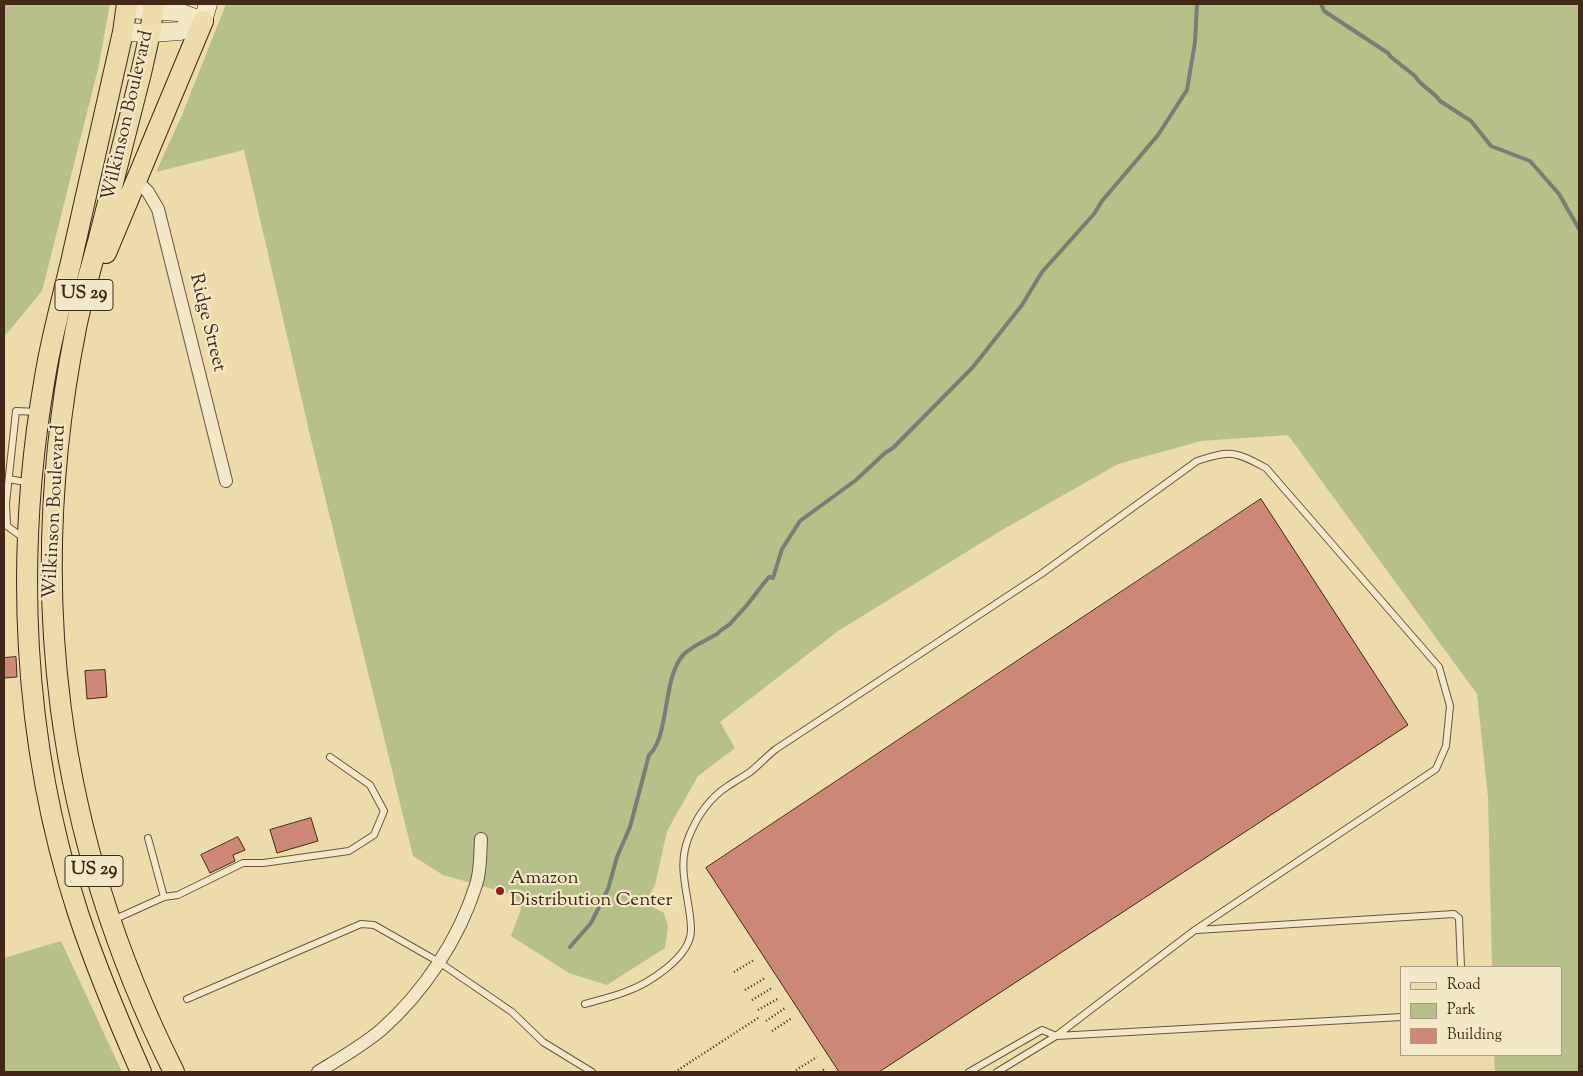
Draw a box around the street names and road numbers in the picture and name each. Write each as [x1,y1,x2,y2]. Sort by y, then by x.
street label: Wilkinson Boulevard [98,29,160,203]
street label: Ridge Street [183,271,229,375]
road number: US 29 [55,280,113,310]
street label: Wilkinson Boulevard [40,424,72,600]
road number: US 29 [65,856,123,886]

